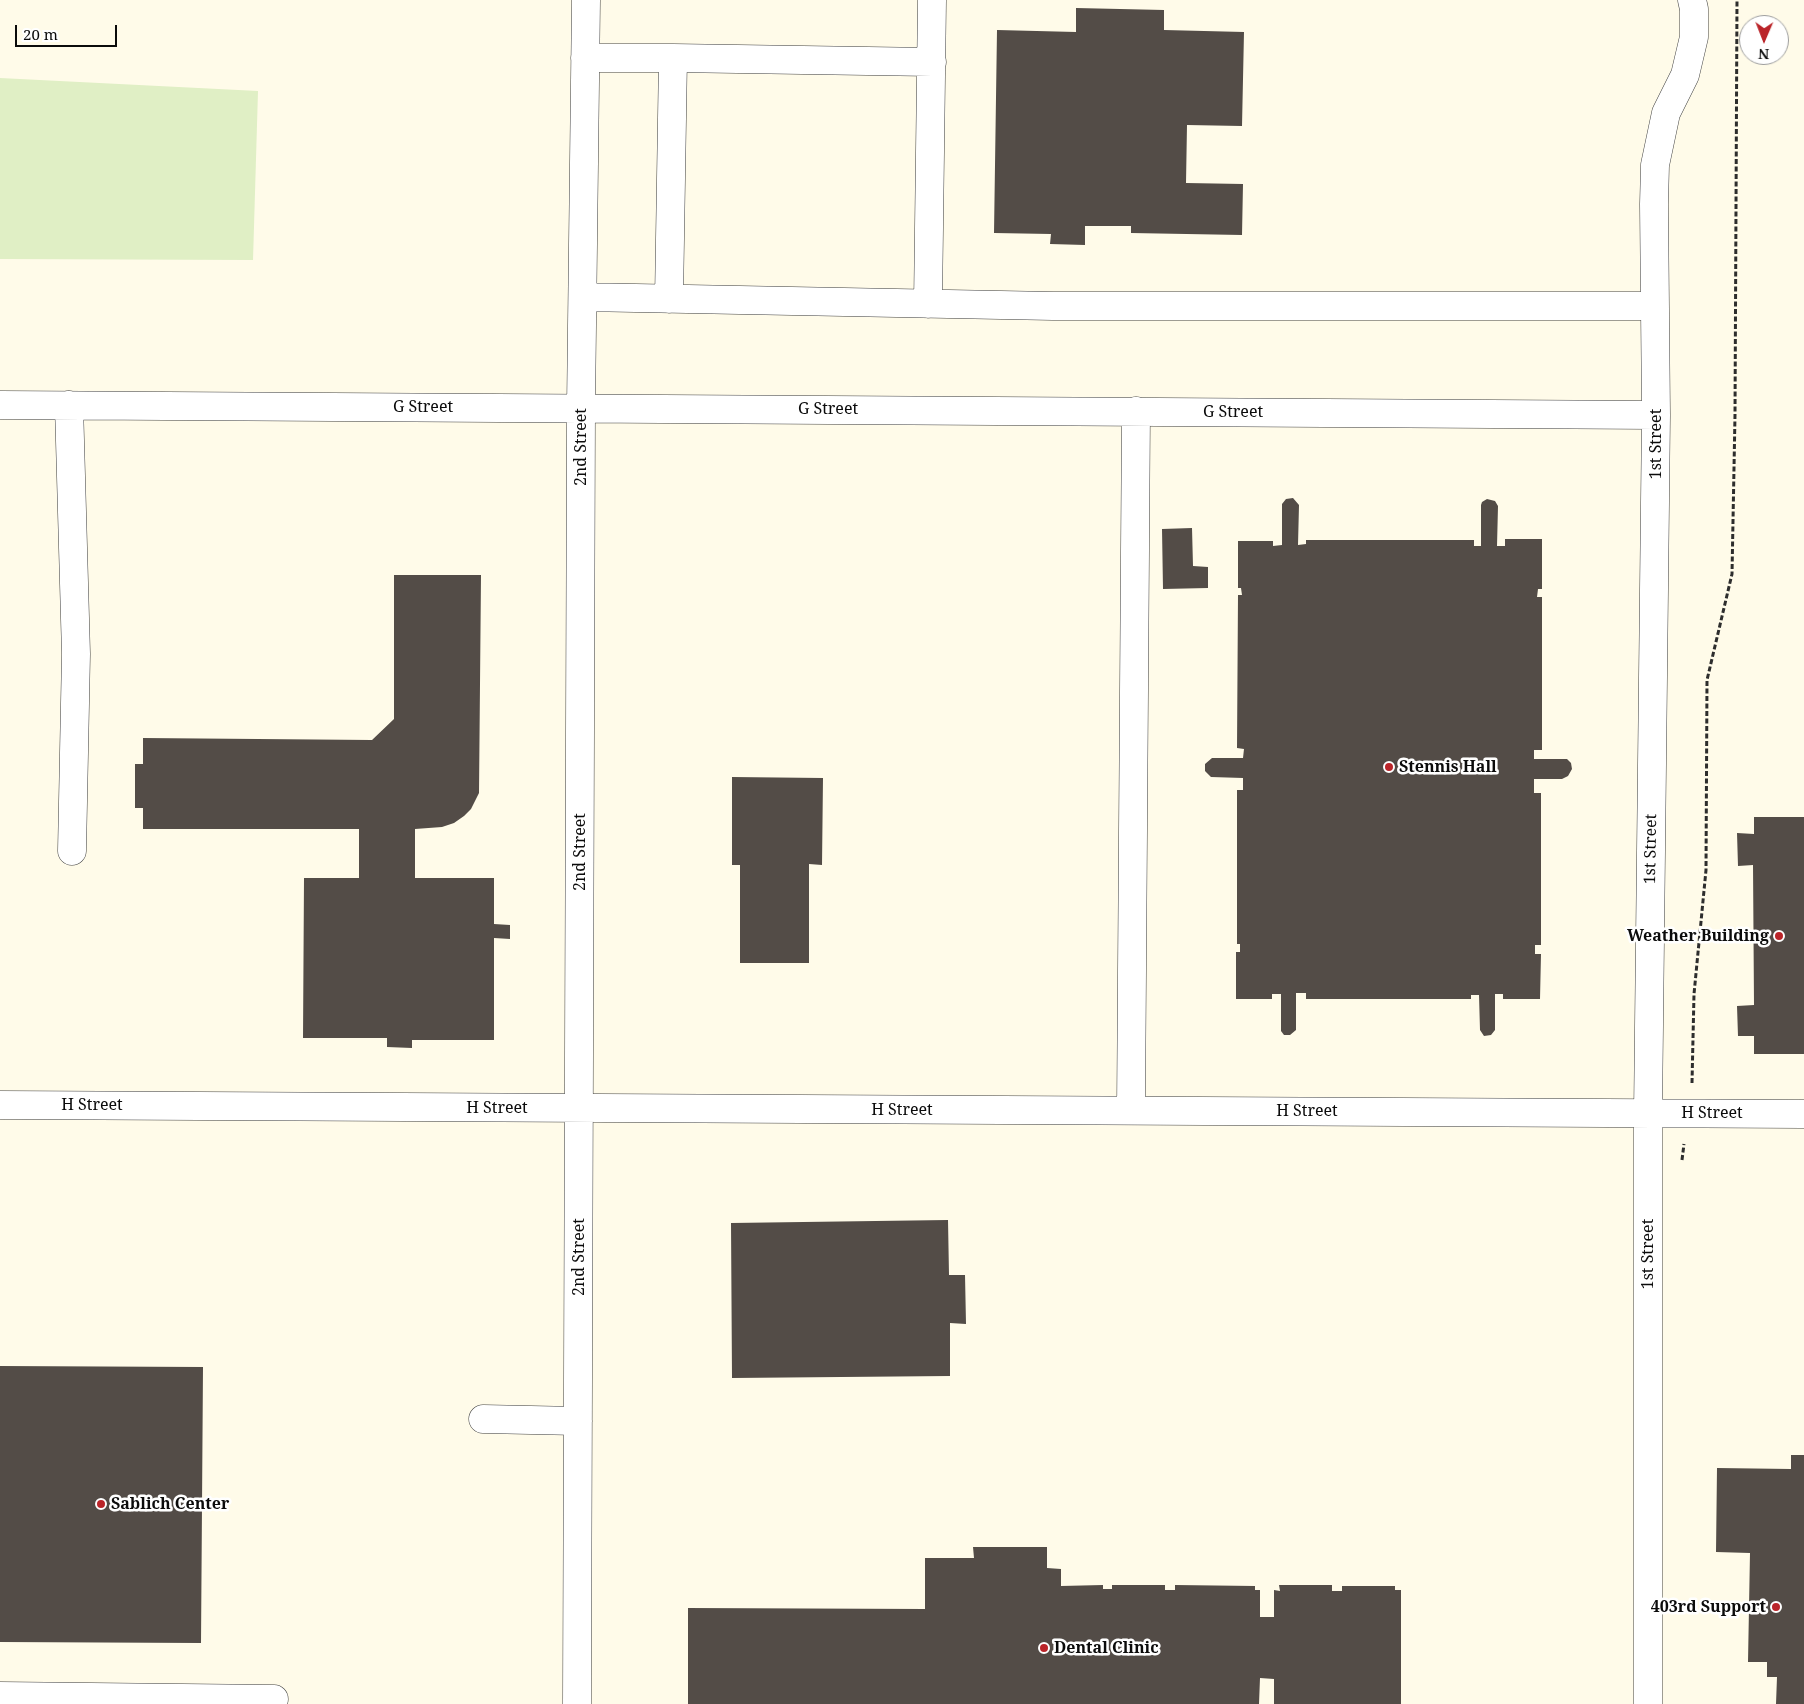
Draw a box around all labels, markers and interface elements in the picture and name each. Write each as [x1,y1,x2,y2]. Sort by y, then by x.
scale bar [18,15,120,47]
north arrow [1739,15,1789,65]
text: 20 m [23,24,58,44]
text: N [1758,45,1769,64]
street label: G Street [393,397,453,417]
street label: G Street [798,399,858,419]
street label: G Street [1203,402,1263,422]
street label: 2nd Street [571,408,591,486]
street label: 1st Street [1646,409,1666,479]
place label: Stennis Hall [1399,757,1497,777]
marker: Stennis Hall [1383,761,1395,773]
street label: 2nd Street [570,813,590,891]
street label: 1st Street [1641,814,1661,884]
place label: Weather Building [1627,926,1769,946]
marker: Weather Building [1773,930,1785,942]
street label: H Street [61,1095,123,1115]
street label: H Street [466,1098,528,1118]
street label: H Street [871,1100,933,1120]
street label: H Street [1276,1101,1338,1121]
street label: H Street [1681,1103,1743,1123]
street label: 2nd Street [569,1218,589,1296]
street label: 1st Street [1638,1219,1658,1289]
place label: Sablich Center [111,1494,229,1514]
marker: Sablich Center [95,1498,107,1510]
place label: 403rd Support [1651,1597,1766,1617]
marker: 403rd Support [1770,1601,1782,1613]
place label: Dental Clinic [1054,1638,1159,1658]
marker: Dental Clinic [1038,1642,1050,1654]

